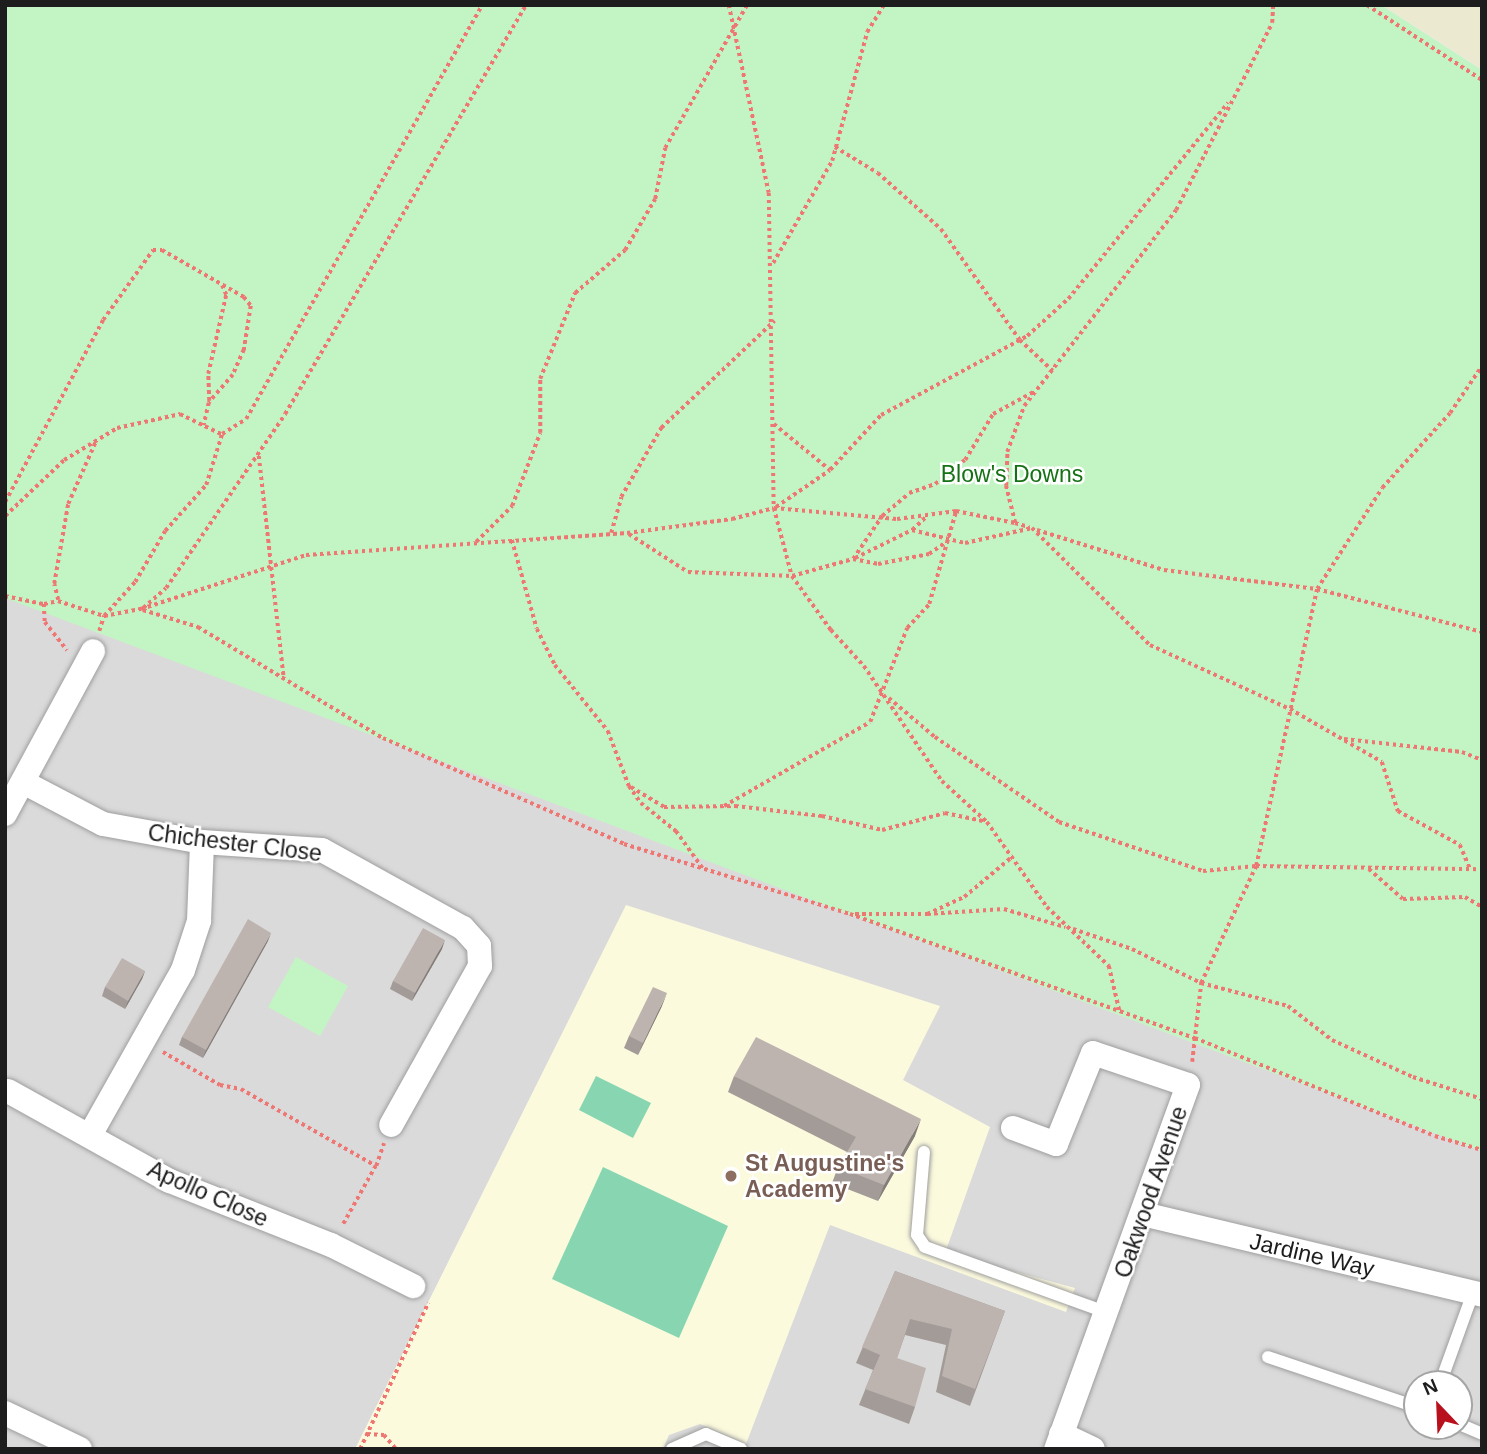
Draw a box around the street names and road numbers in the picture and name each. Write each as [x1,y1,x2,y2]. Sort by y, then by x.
street label: Chichester Close [146,819,324,867]
street label: Oakwood Avenue [1108,1102,1194,1282]
street label: Apollo Close [143,1155,273,1233]
street label: Jardine Way [1247,1227,1377,1283]

